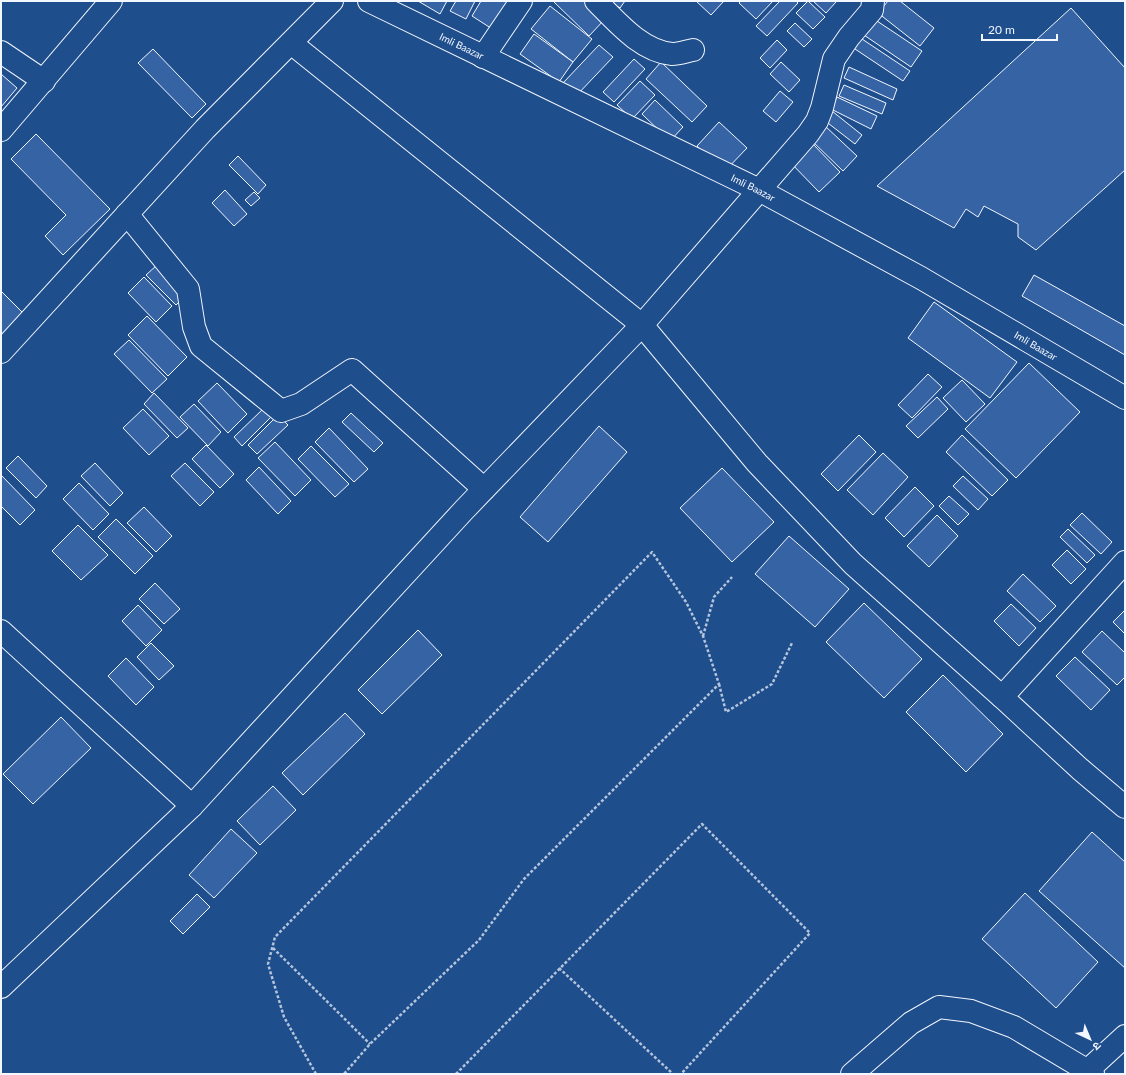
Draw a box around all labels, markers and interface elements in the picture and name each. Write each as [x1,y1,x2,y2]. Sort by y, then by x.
scale bar [982,16,1057,42]
text: 20 m [988,22,1015,37]
street label: Imli Baazar [438,30,486,62]
street label: Imli Baazar [729,171,778,204]
street label: Imli Baazar [1012,328,1060,363]
north arrow [1070,1019,1110,1059]
text: उ [1090,1040,1104,1054]

